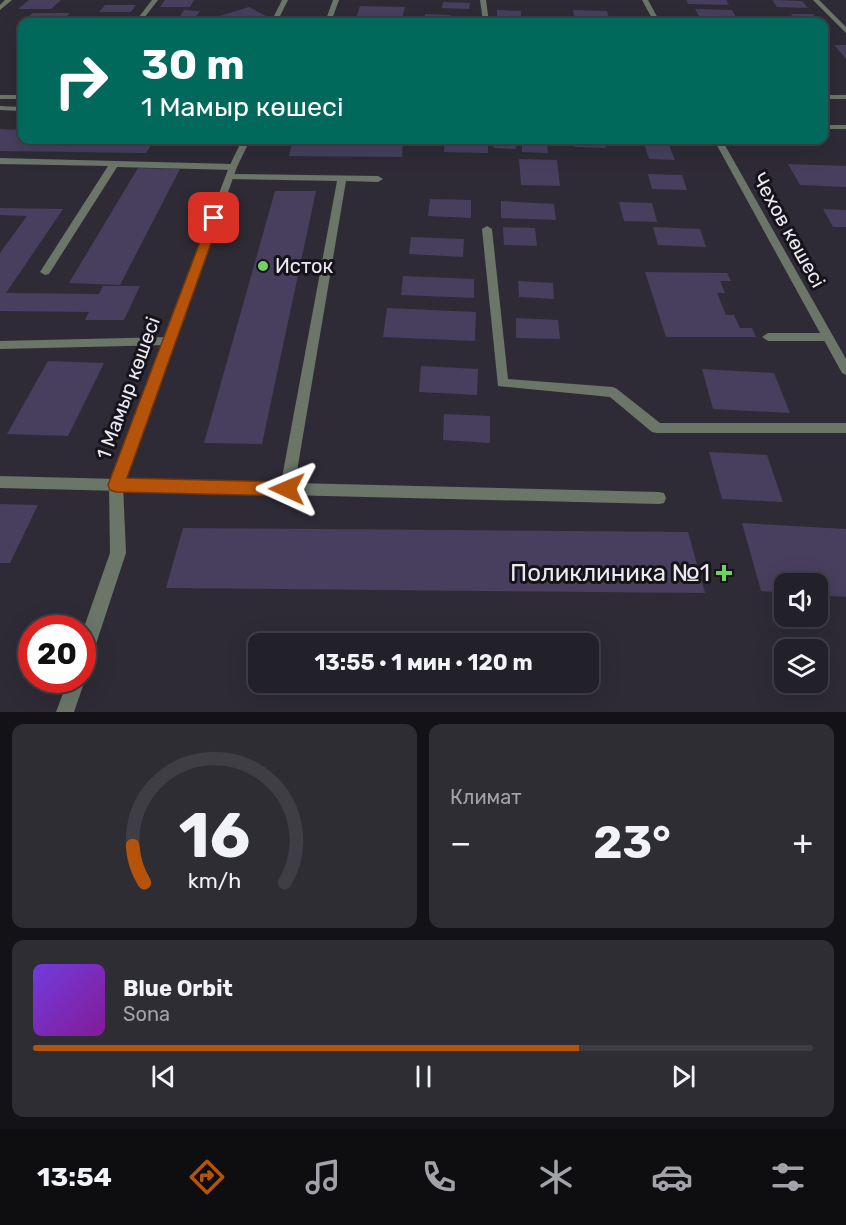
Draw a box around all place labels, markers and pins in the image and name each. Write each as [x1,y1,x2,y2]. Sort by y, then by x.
pin [188,192,239,243]
place label: Исток [275,254,334,278]
marker: Исток [256,259,270,273]
place label: Поликлиника №1 [510,559,710,587]
marker: Поликлиника №1 [715,564,733,582]

